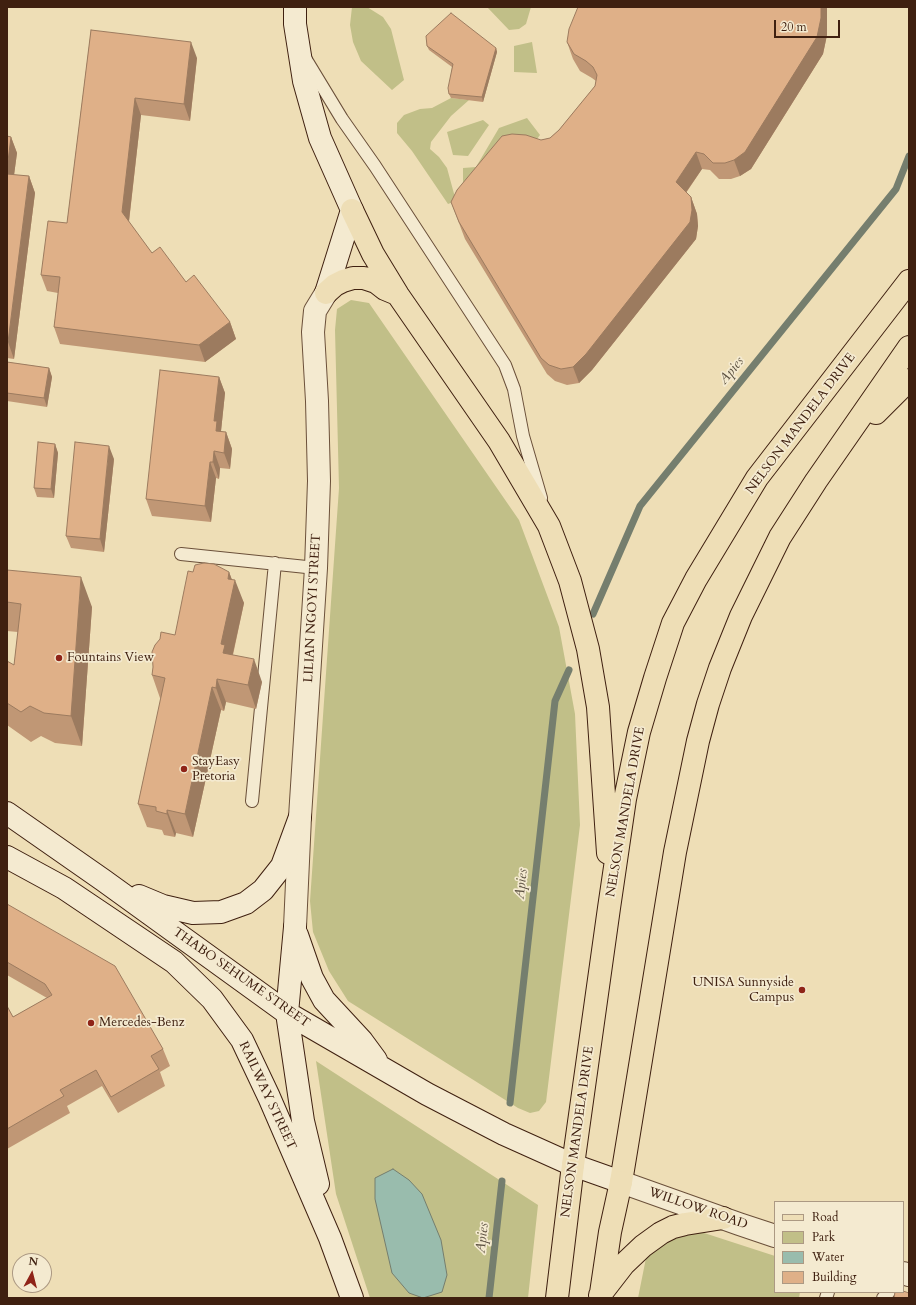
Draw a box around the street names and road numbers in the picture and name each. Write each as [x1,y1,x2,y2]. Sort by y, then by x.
street label: NELSON MANDELA DRIVE [743,350,859,498]
street label: LILIAN NGOYI STREET [301,533,325,683]
street label: NELSON MANDELA DRIVE [603,726,649,898]
street label: THABO SEHUME STREET [170,925,312,1031]
street label: RAILWAY STREET [235,1039,299,1153]
street label: NELSON MANDELA DRIVE [558,1045,598,1219]
street label: WILLOW ROAD [646,1185,750,1233]

